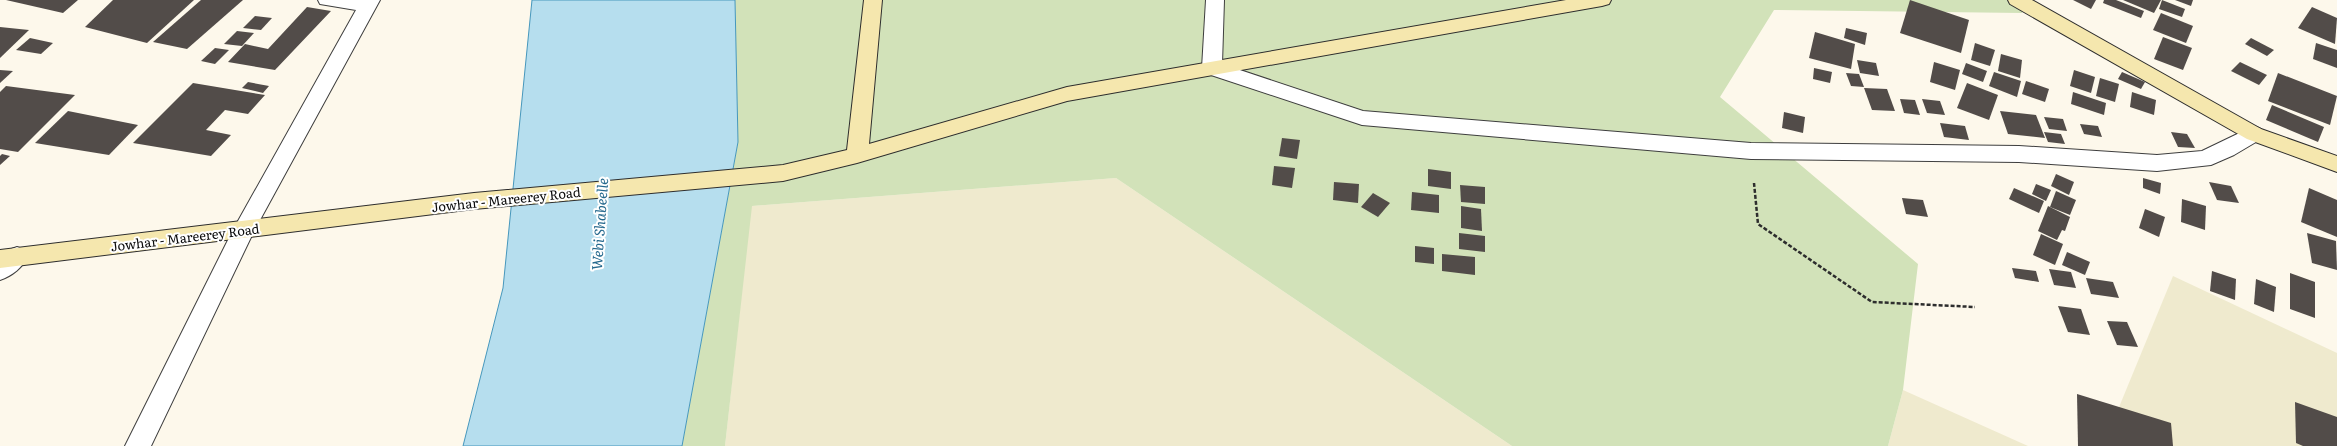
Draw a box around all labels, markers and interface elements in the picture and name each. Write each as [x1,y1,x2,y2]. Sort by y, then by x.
water label: Webi Shabeelle [586,177,612,271]
street label: Jowhar - Mareerey Road [431,182,582,216]
street label: Jowhar - Mareerey Road [109,218,261,256]

